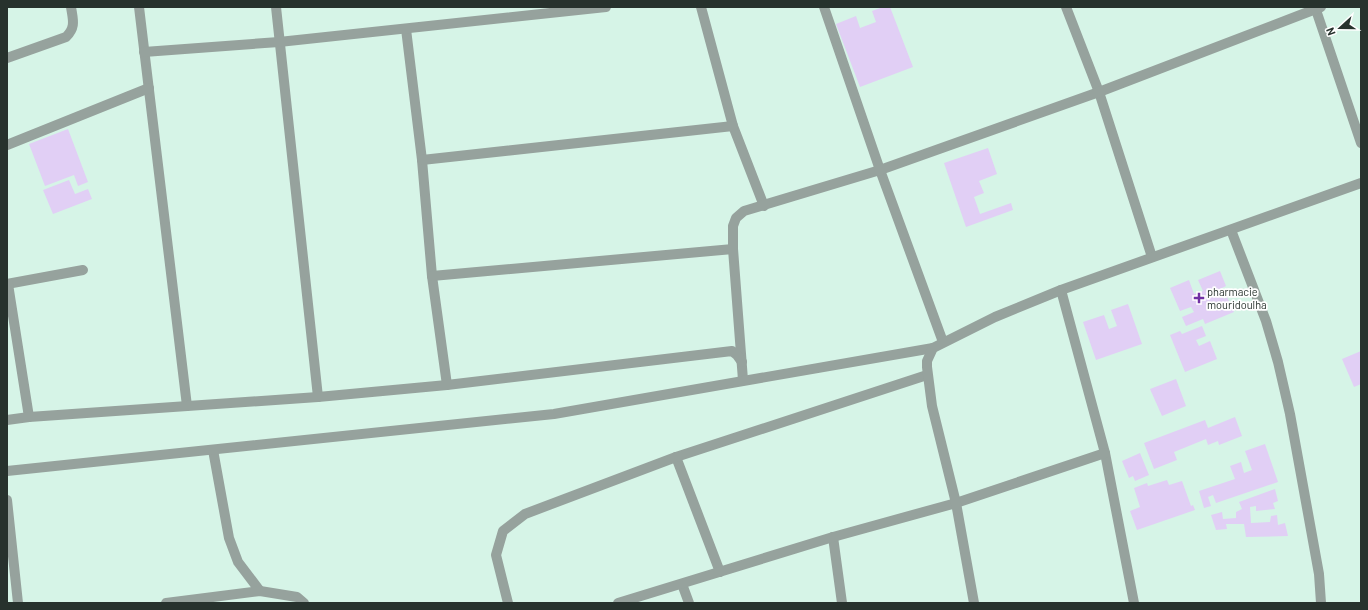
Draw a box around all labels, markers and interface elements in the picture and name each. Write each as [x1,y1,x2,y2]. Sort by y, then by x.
north arrow [1320,8,1360,48]
text: N [1323,26,1338,38]
place label: pharmacie mouridoulha [1207,285,1267,311]
marker: pharmacie mouridoulha [1194,293,1204,303]

